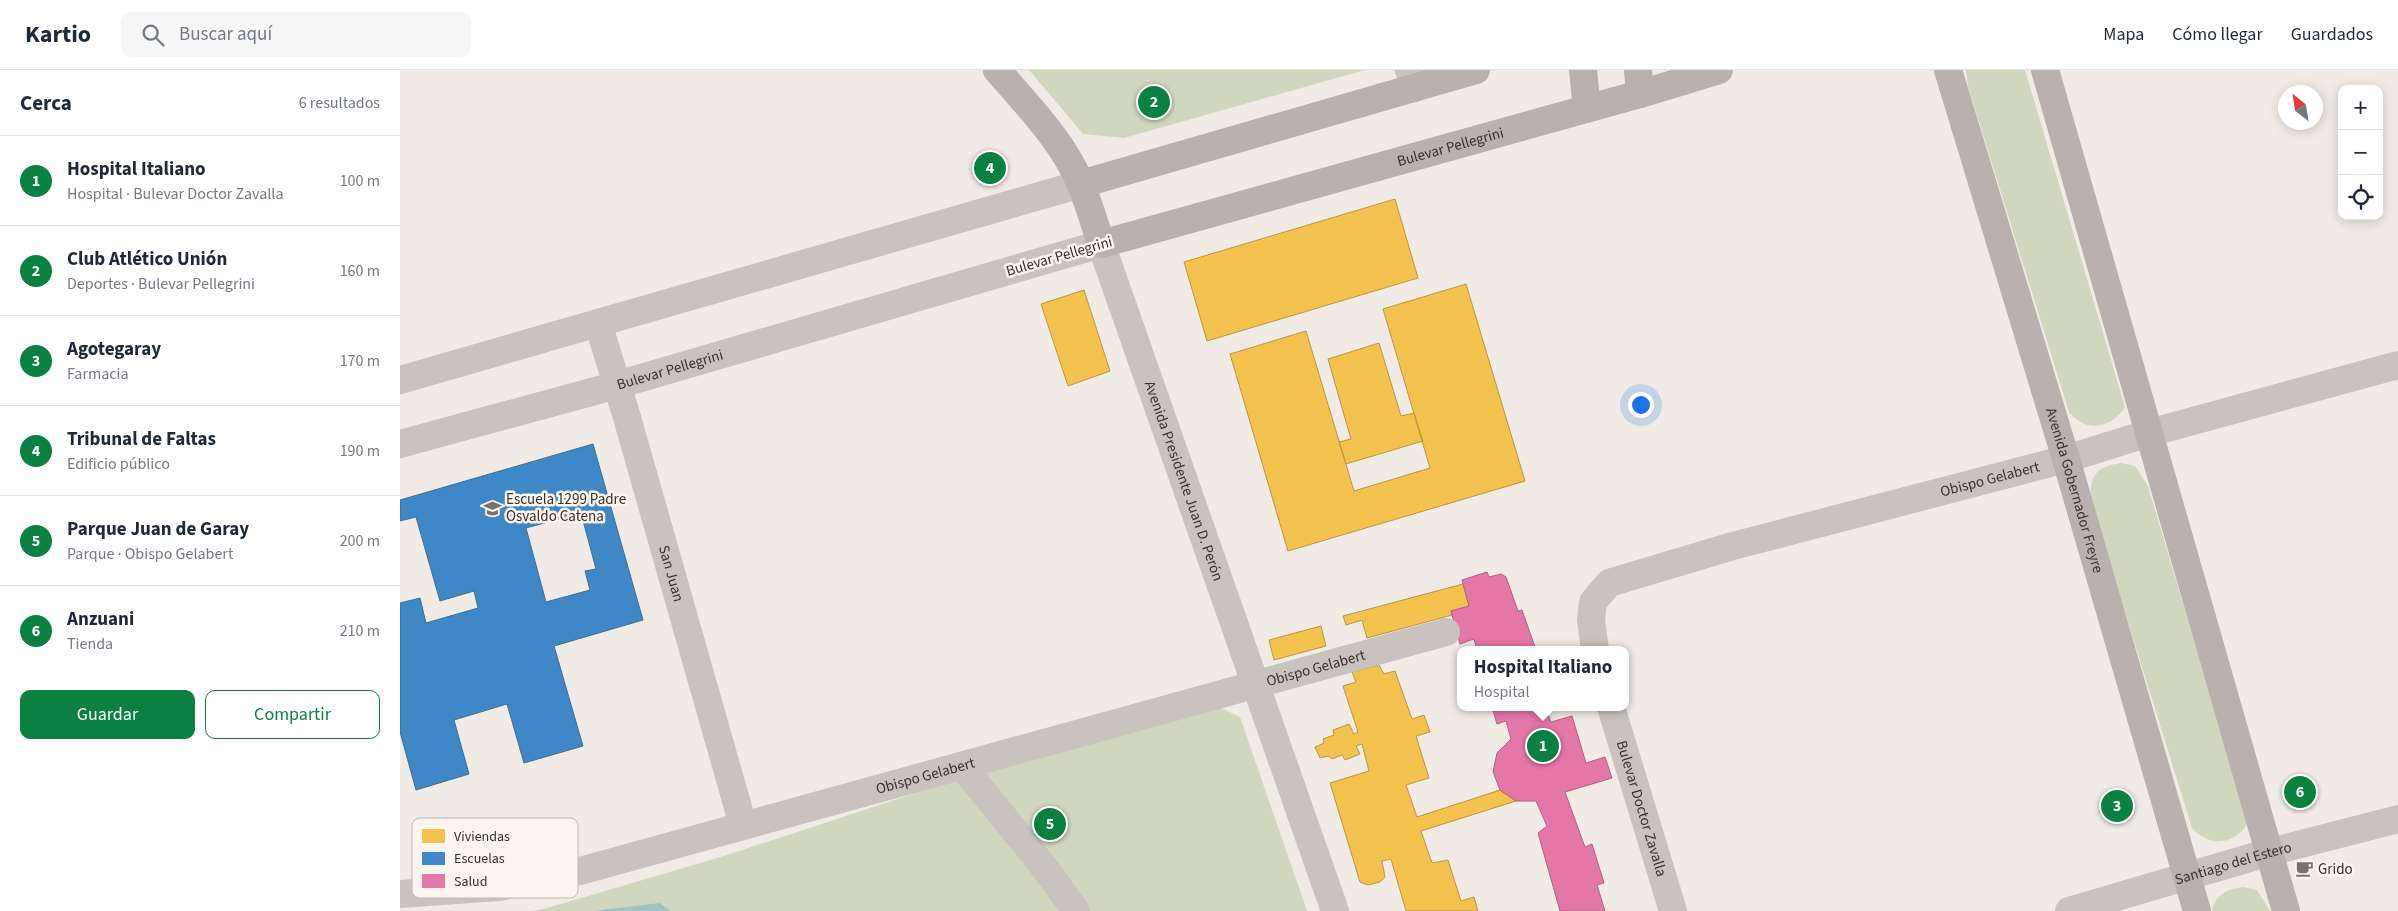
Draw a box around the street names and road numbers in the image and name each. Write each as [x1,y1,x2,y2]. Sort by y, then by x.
street label: Bulevar Pellegrini [1395,122,1506,172]
street label: Bulevar Pellegrini [1004,231,1115,282]
street label: Bulevar Pellegrini [614,345,726,396]
street label: Avenida Presidente Juan D. Perón [1139,378,1228,584]
street label: Avenida Gobernador Freyre [2040,405,2109,576]
street label: Obispo Gelabert [1938,456,2042,502]
street label: San Juan [653,543,689,604]
street label: Obispo Gelabert [1264,645,1368,692]
street label: Bulevar Doctor Zavalla [1611,738,1672,879]
street label: Obispo Gelabert [874,753,977,800]
street label: Santiago del Estero [2172,837,2294,890]

